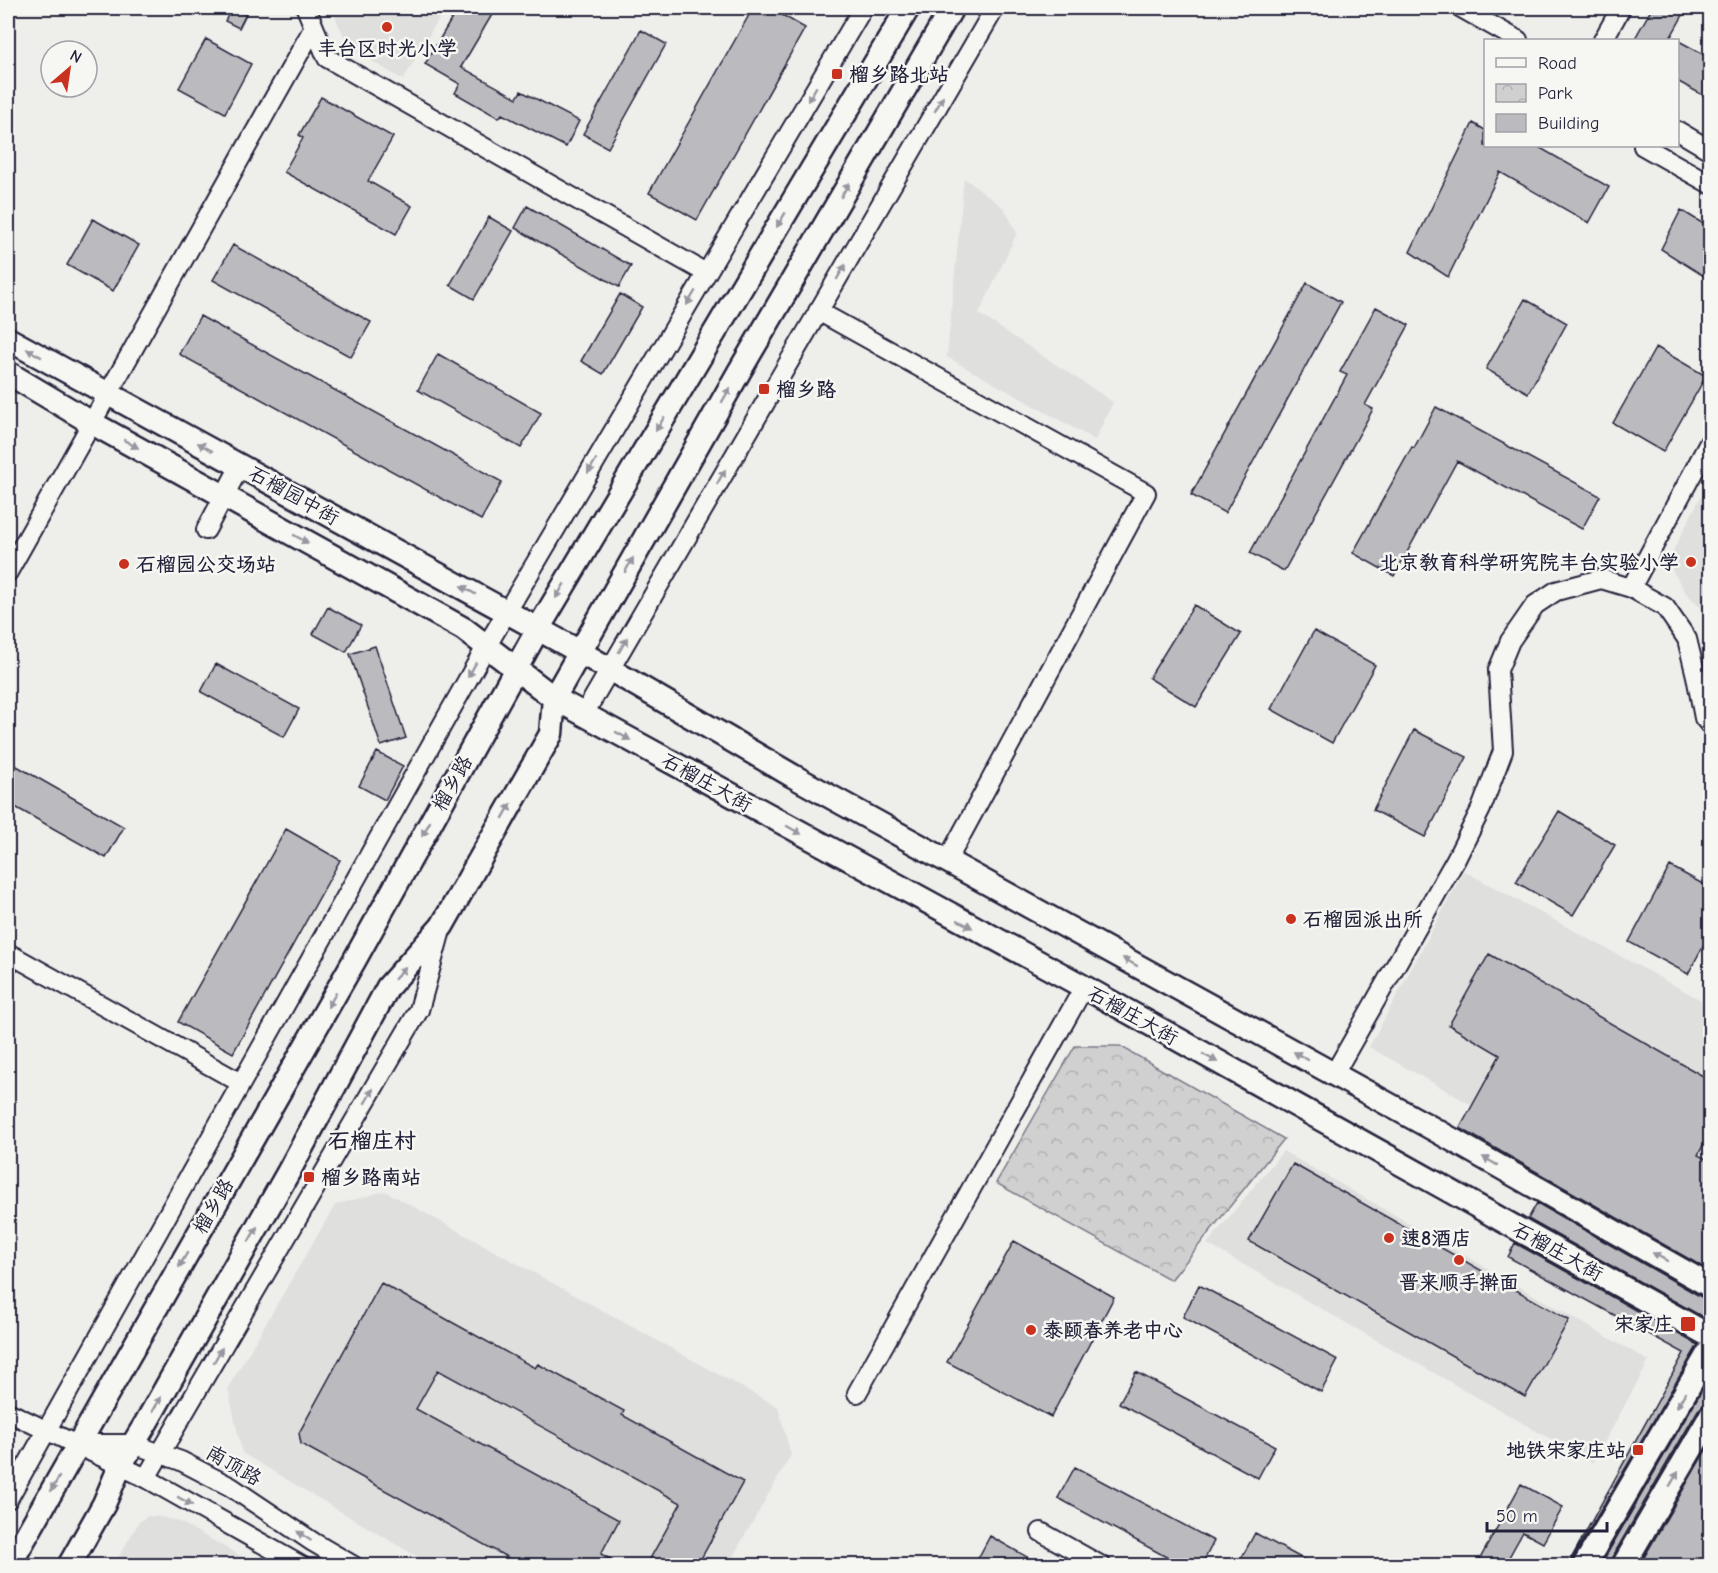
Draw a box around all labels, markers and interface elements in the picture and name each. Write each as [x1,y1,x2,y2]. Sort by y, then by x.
marker: 丰台区时光小学 [380,20,394,34]
place label: 丰台区时光小学 [317,37,457,60]
north arrow [39,39,99,99]
legend [1484,39,1679,147]
text: N [67,46,85,67]
text: Road [1538,53,1577,74]
place label: 榴乡路北站 [849,63,949,86]
marker: 榴乡路北站 [830,67,844,81]
text: Park [1538,83,1573,104]
one-way arrow [807,86,817,103]
one-way arrow [933,95,943,112]
text: Building [1538,113,1600,134]
one-way arrow [840,181,850,198]
one-way arrow [776,212,787,228]
one-way arrow [835,264,846,280]
one-way arrow [686,290,697,306]
one-way arrow [25,348,42,358]
place label: 榴乡路 [776,378,836,401]
marker: 榴乡路 [757,382,771,396]
one-way arrow [720,387,731,403]
one-way arrow [655,416,665,433]
one-way arrow [123,439,140,449]
one-way arrow [196,442,213,452]
one-way arrow [587,458,597,475]
street label: 石榴园中街 [244,461,343,530]
one-way arrow [716,469,727,485]
one-way arrow [293,534,310,544]
place label: 北京教育科学研究院丰台实验小学 [1379,551,1679,574]
place label: 石榴园公交场站 [136,553,276,576]
marker: 北京教育科学研究院丰台实验小学 [1684,555,1698,569]
marker: 石榴园公交场站 [117,557,131,571]
one-way arrow [624,557,635,573]
one-way arrow [555,583,565,600]
one-way arrow [459,585,476,595]
one-way arrow [618,637,628,654]
one-way arrow [468,662,478,679]
one-way arrow [615,731,632,741]
street label: 石榴庄大街 [657,748,756,817]
street label: 榴乡路 [428,751,478,815]
one-way arrow [502,802,512,819]
one-way arrow [421,821,431,838]
one-way arrow [786,825,803,835]
place label: 石榴园派出所 [1303,908,1423,931]
marker: 石榴园派出所 [1284,912,1298,926]
one-way arrow [957,919,974,929]
one-way arrow [1121,957,1138,967]
one-way arrow [393,966,406,981]
street label: 石榴庄大街 [1083,981,1182,1050]
one-way arrow [327,991,337,1008]
one-way arrow [1292,1051,1309,1061]
one-way arrow [1202,1053,1219,1063]
one-way arrow [364,1087,374,1104]
district label: 石榴庄村 [328,1128,416,1154]
one-way arrow [1481,1156,1498,1166]
place label: 榴乡路南站 [321,1166,421,1189]
marker: 榴乡路南站 [302,1170,316,1184]
street label: 榴乡路 [188,1174,239,1238]
street label: 石榴庄大街 [1508,1217,1607,1286]
one-way arrow [248,1225,258,1242]
place label: 速8酒店 [1401,1227,1471,1250]
marker: 速8酒店 [1382,1231,1396,1245]
one-way arrow [178,1252,188,1269]
one-way arrow [1651,1252,1668,1262]
marker: 晋来顺手擀面 [1452,1253,1466,1267]
place label: 晋来顺手擀面 [1399,1271,1519,1294]
place label: 宋家庄 [1614,1313,1674,1336]
marker: 宋家庄 [1679,1315,1697,1333]
place label: 泰颐春养老中心 [1043,1319,1183,1342]
marker: 泰颐春养老中心 [1024,1323,1038,1337]
one-way arrow [212,1347,223,1363]
one-way arrow [1676,1392,1686,1409]
one-way arrow [152,1395,162,1412]
place label: 地铁宋家庄站 [1506,1439,1626,1462]
street label: 南顶路 [202,1440,266,1491]
marker: 地铁宋家庄站 [1631,1443,1645,1457]
one-way arrow [1669,1470,1679,1487]
one-way arrow [50,1476,60,1493]
one-way arrow [177,1495,193,1506]
scale bar [1487,1495,1607,1533]
text: 50 m [1496,1506,1538,1527]
one-way arrow [296,1530,312,1541]

